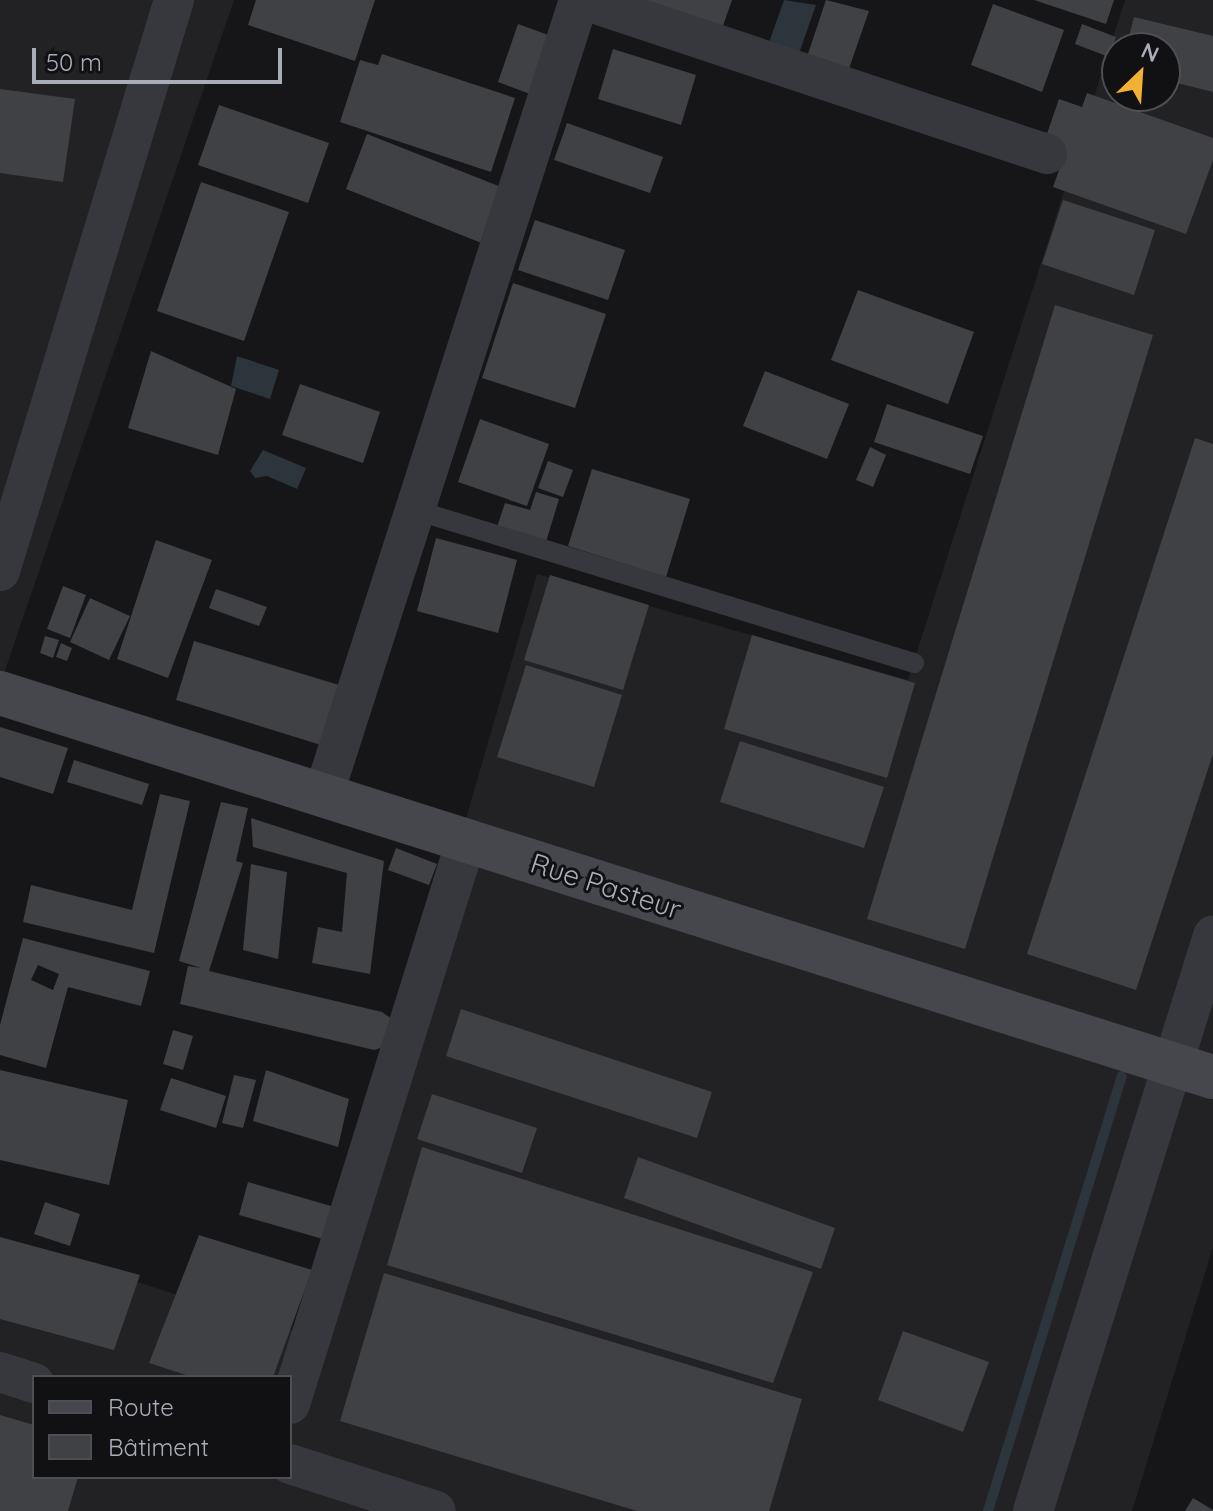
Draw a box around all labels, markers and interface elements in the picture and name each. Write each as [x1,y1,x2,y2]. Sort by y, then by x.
scale bar [36,32,286,82]
north arrow [1101,32,1181,112]
text: N [1137,36,1164,68]
text: 50 m [46,47,102,77]
street label: Rue Pasteur [526,846,686,926]
legend [32,1375,292,1479]
text: Route [108,1392,174,1422]
text: Bâtiment [108,1432,209,1462]

